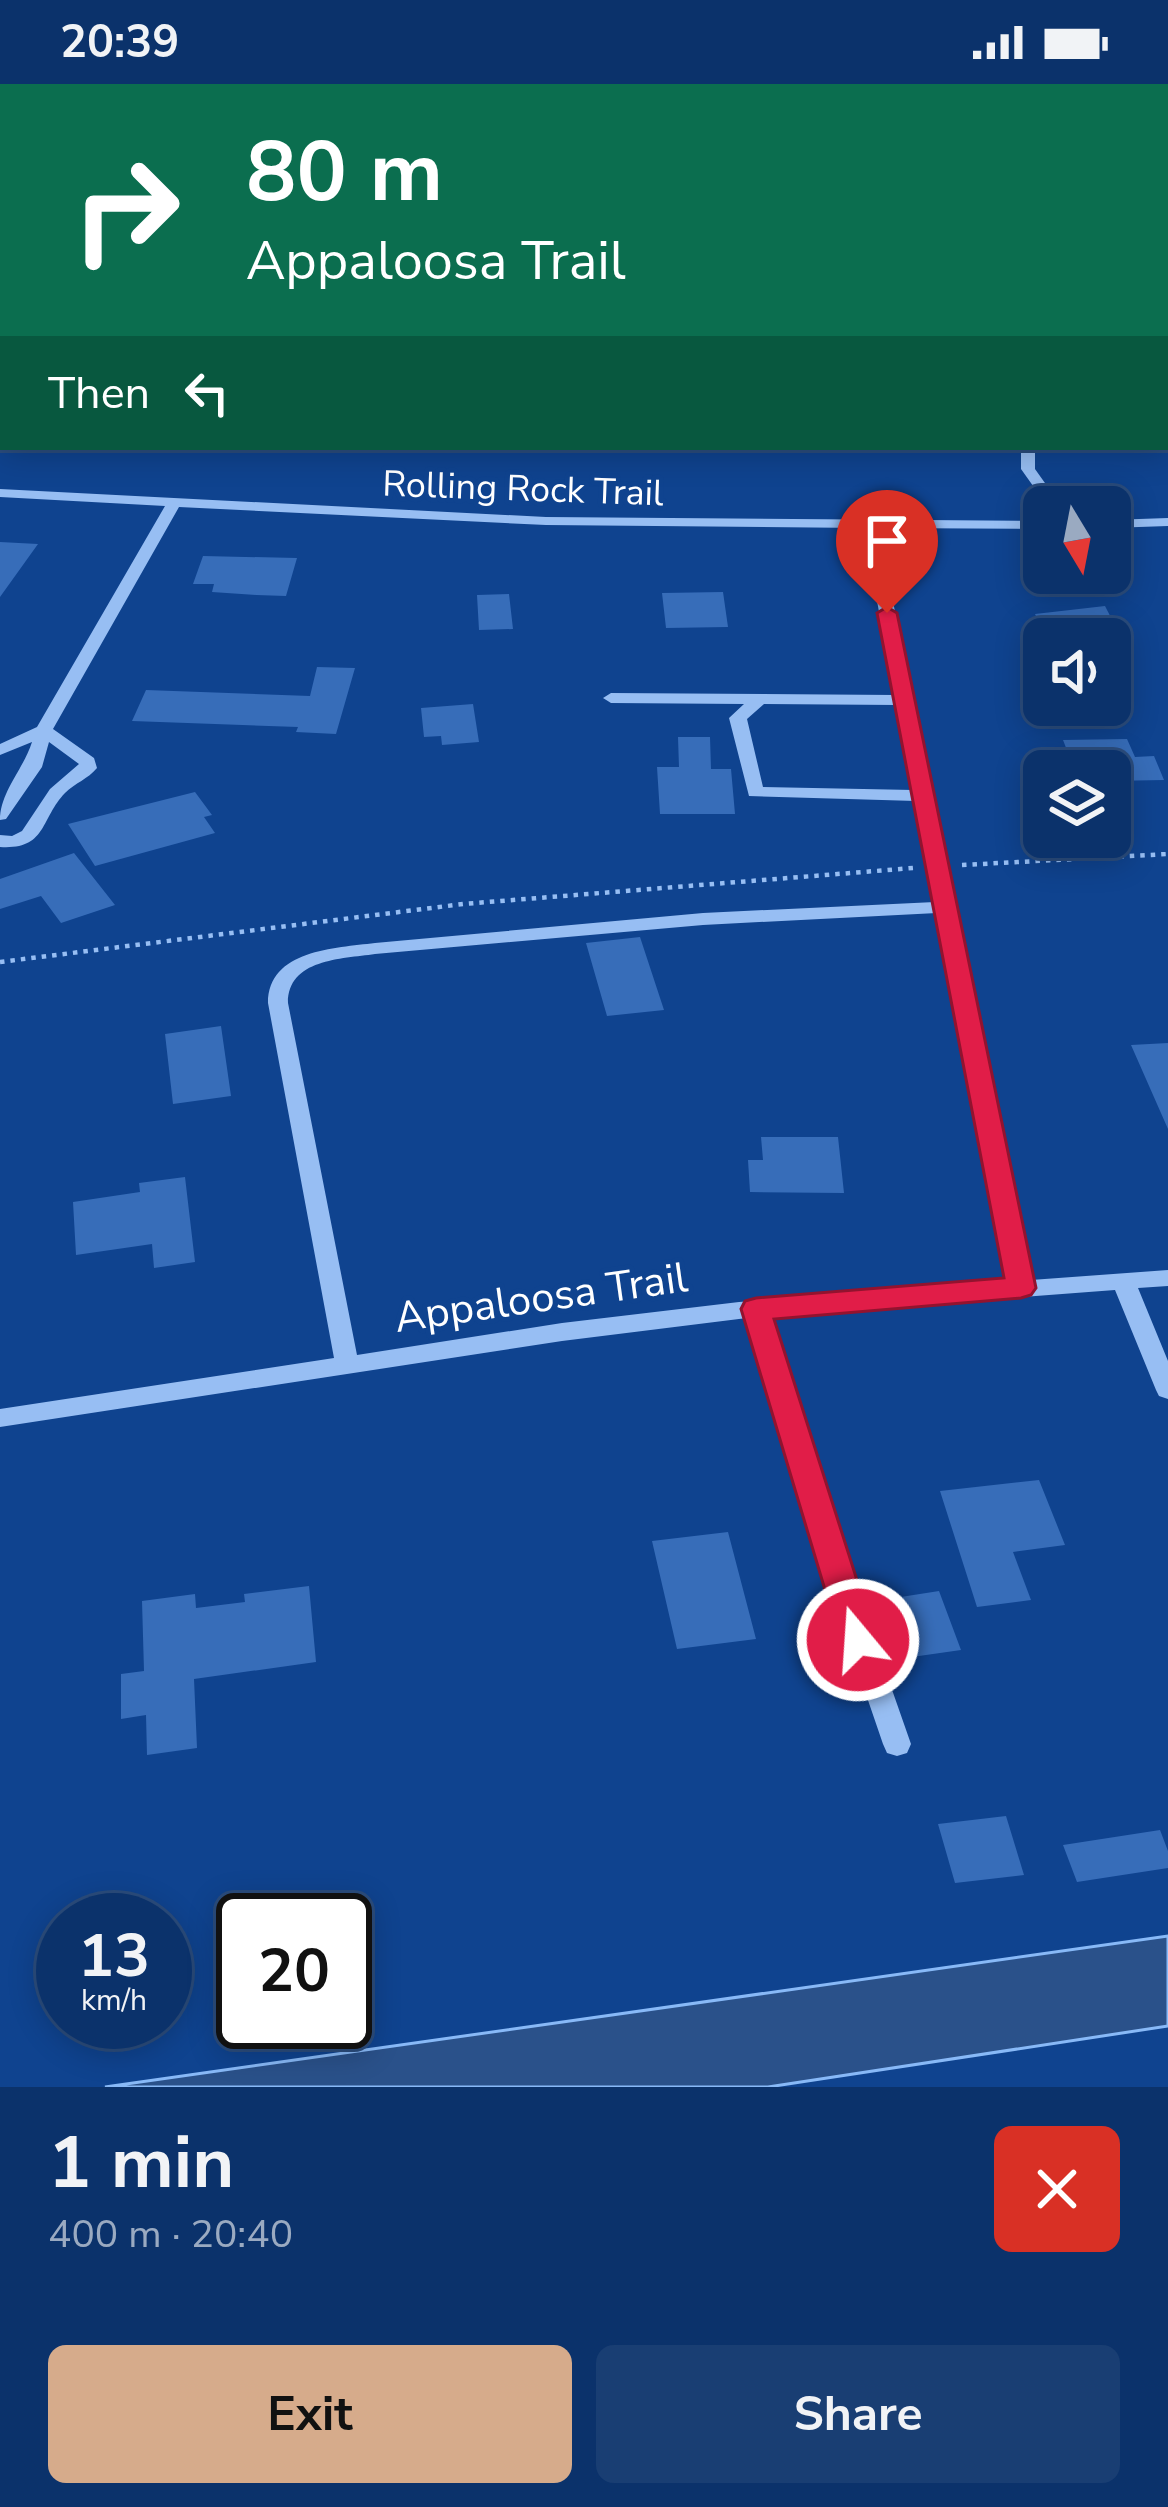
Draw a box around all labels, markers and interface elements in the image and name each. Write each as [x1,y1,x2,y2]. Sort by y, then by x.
text: 20:39 [60,12,179,73]
text: 80 m [246,115,443,230]
icon: right [48,132,204,288]
text: Appaloosa Trail [246,224,626,298]
icon: left [174,360,240,426]
text: Then [48,363,150,424]
street label: Rolling Rock Trail [381,460,665,518]
north arrow [1023,486,1131,594]
map controls [1023,486,1131,858]
pin [836,490,938,613]
icon: arrive [854,508,920,574]
button: sound [1023,618,1131,726]
button: layers [1023,750,1131,858]
street label: Appaloosa Trail [391,1249,692,1347]
position arrow [795,1577,921,1703]
speed limit sign: 20 [216,1893,372,2049]
text: 13 [78,1915,150,1997]
text: km/h [81,1980,147,2021]
text: 1 min [48,2114,234,2212]
button: close [994,2126,1120,2252]
text: 400 m · 20:40 [48,2208,293,2261]
button: Exit [48,2345,572,2483]
button: Share [596,2345,1120,2483]

